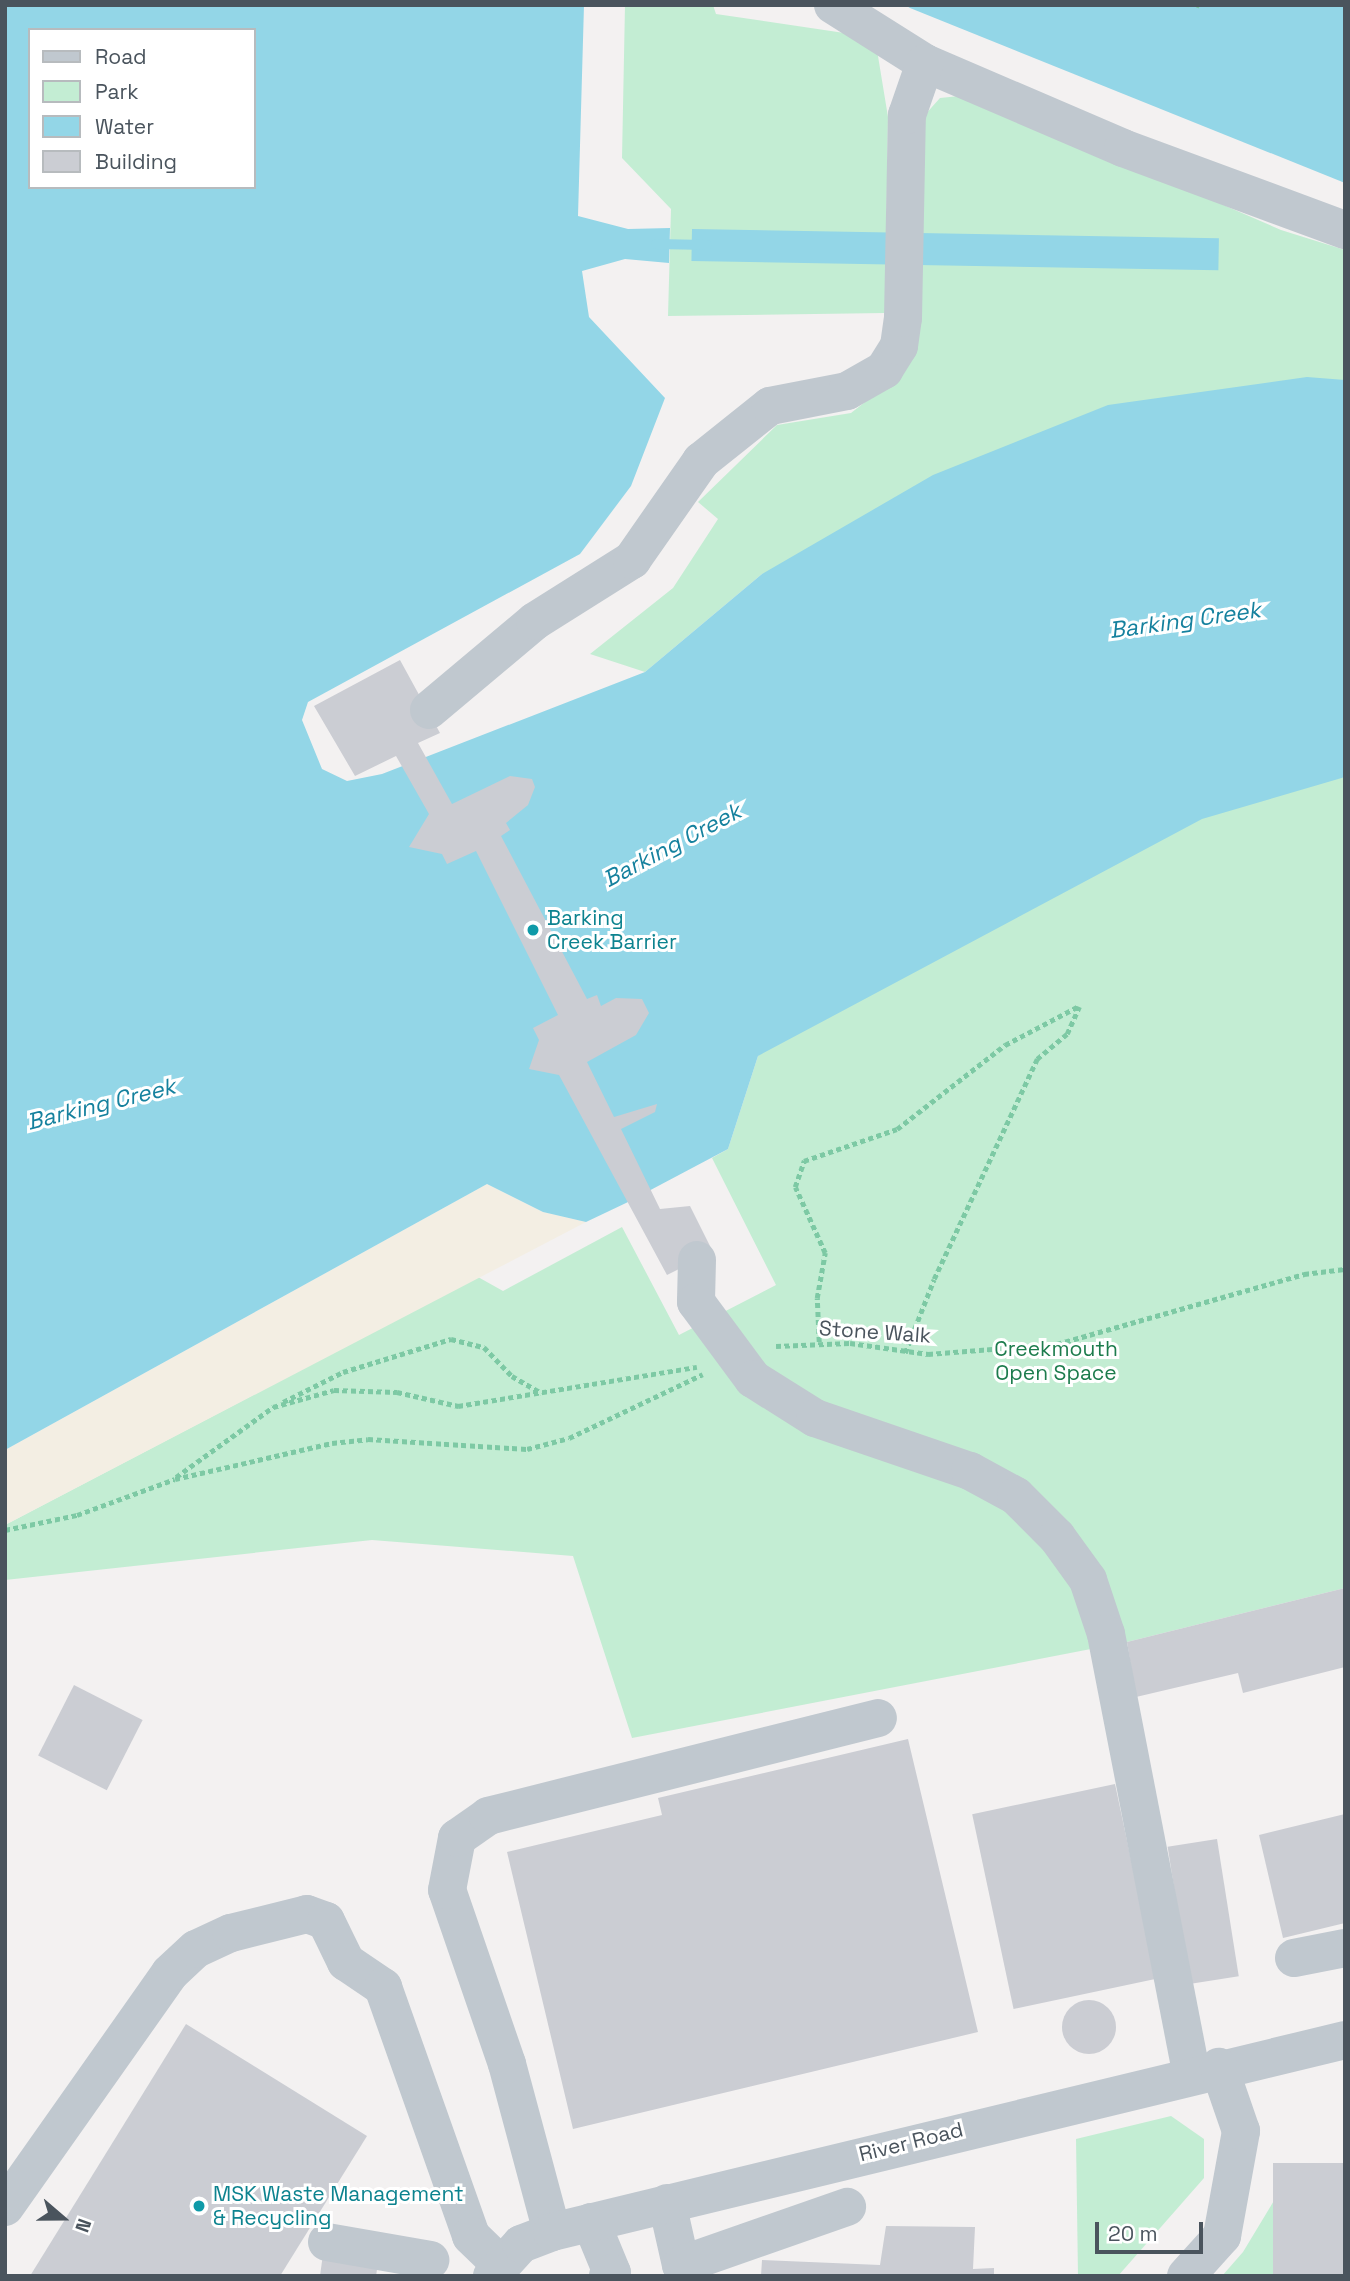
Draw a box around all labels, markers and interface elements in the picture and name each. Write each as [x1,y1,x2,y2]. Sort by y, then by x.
legend [28,28,256,189]
text: Road [95,43,147,70]
text: Park [95,78,139,105]
text: Water [95,113,154,140]
text: Building [95,148,177,175]
water label: Barking Creek [1108,596,1262,644]
water label: Barking Creek [598,797,746,893]
place label: Barking Creek Barrier [547,905,677,955]
marker: Barking Creek Barrier [525,922,541,938]
water label: Barking Creek [24,1072,178,1136]
street label: Stone Walk [818,1316,932,1348]
park label: Creekmouth Open Space [994,1336,1118,1386]
street label: River Road [856,2117,966,2167]
place label: MSK Waste Management & Recycling [213,2181,464,2231]
north arrow [28,2183,98,2253]
marker: MSK Waste Management & Recycling [191,2198,207,2214]
scale bar [1098,2208,1206,2252]
text: N [69,2215,97,2236]
text: 20 m [1108,2220,1158,2247]

